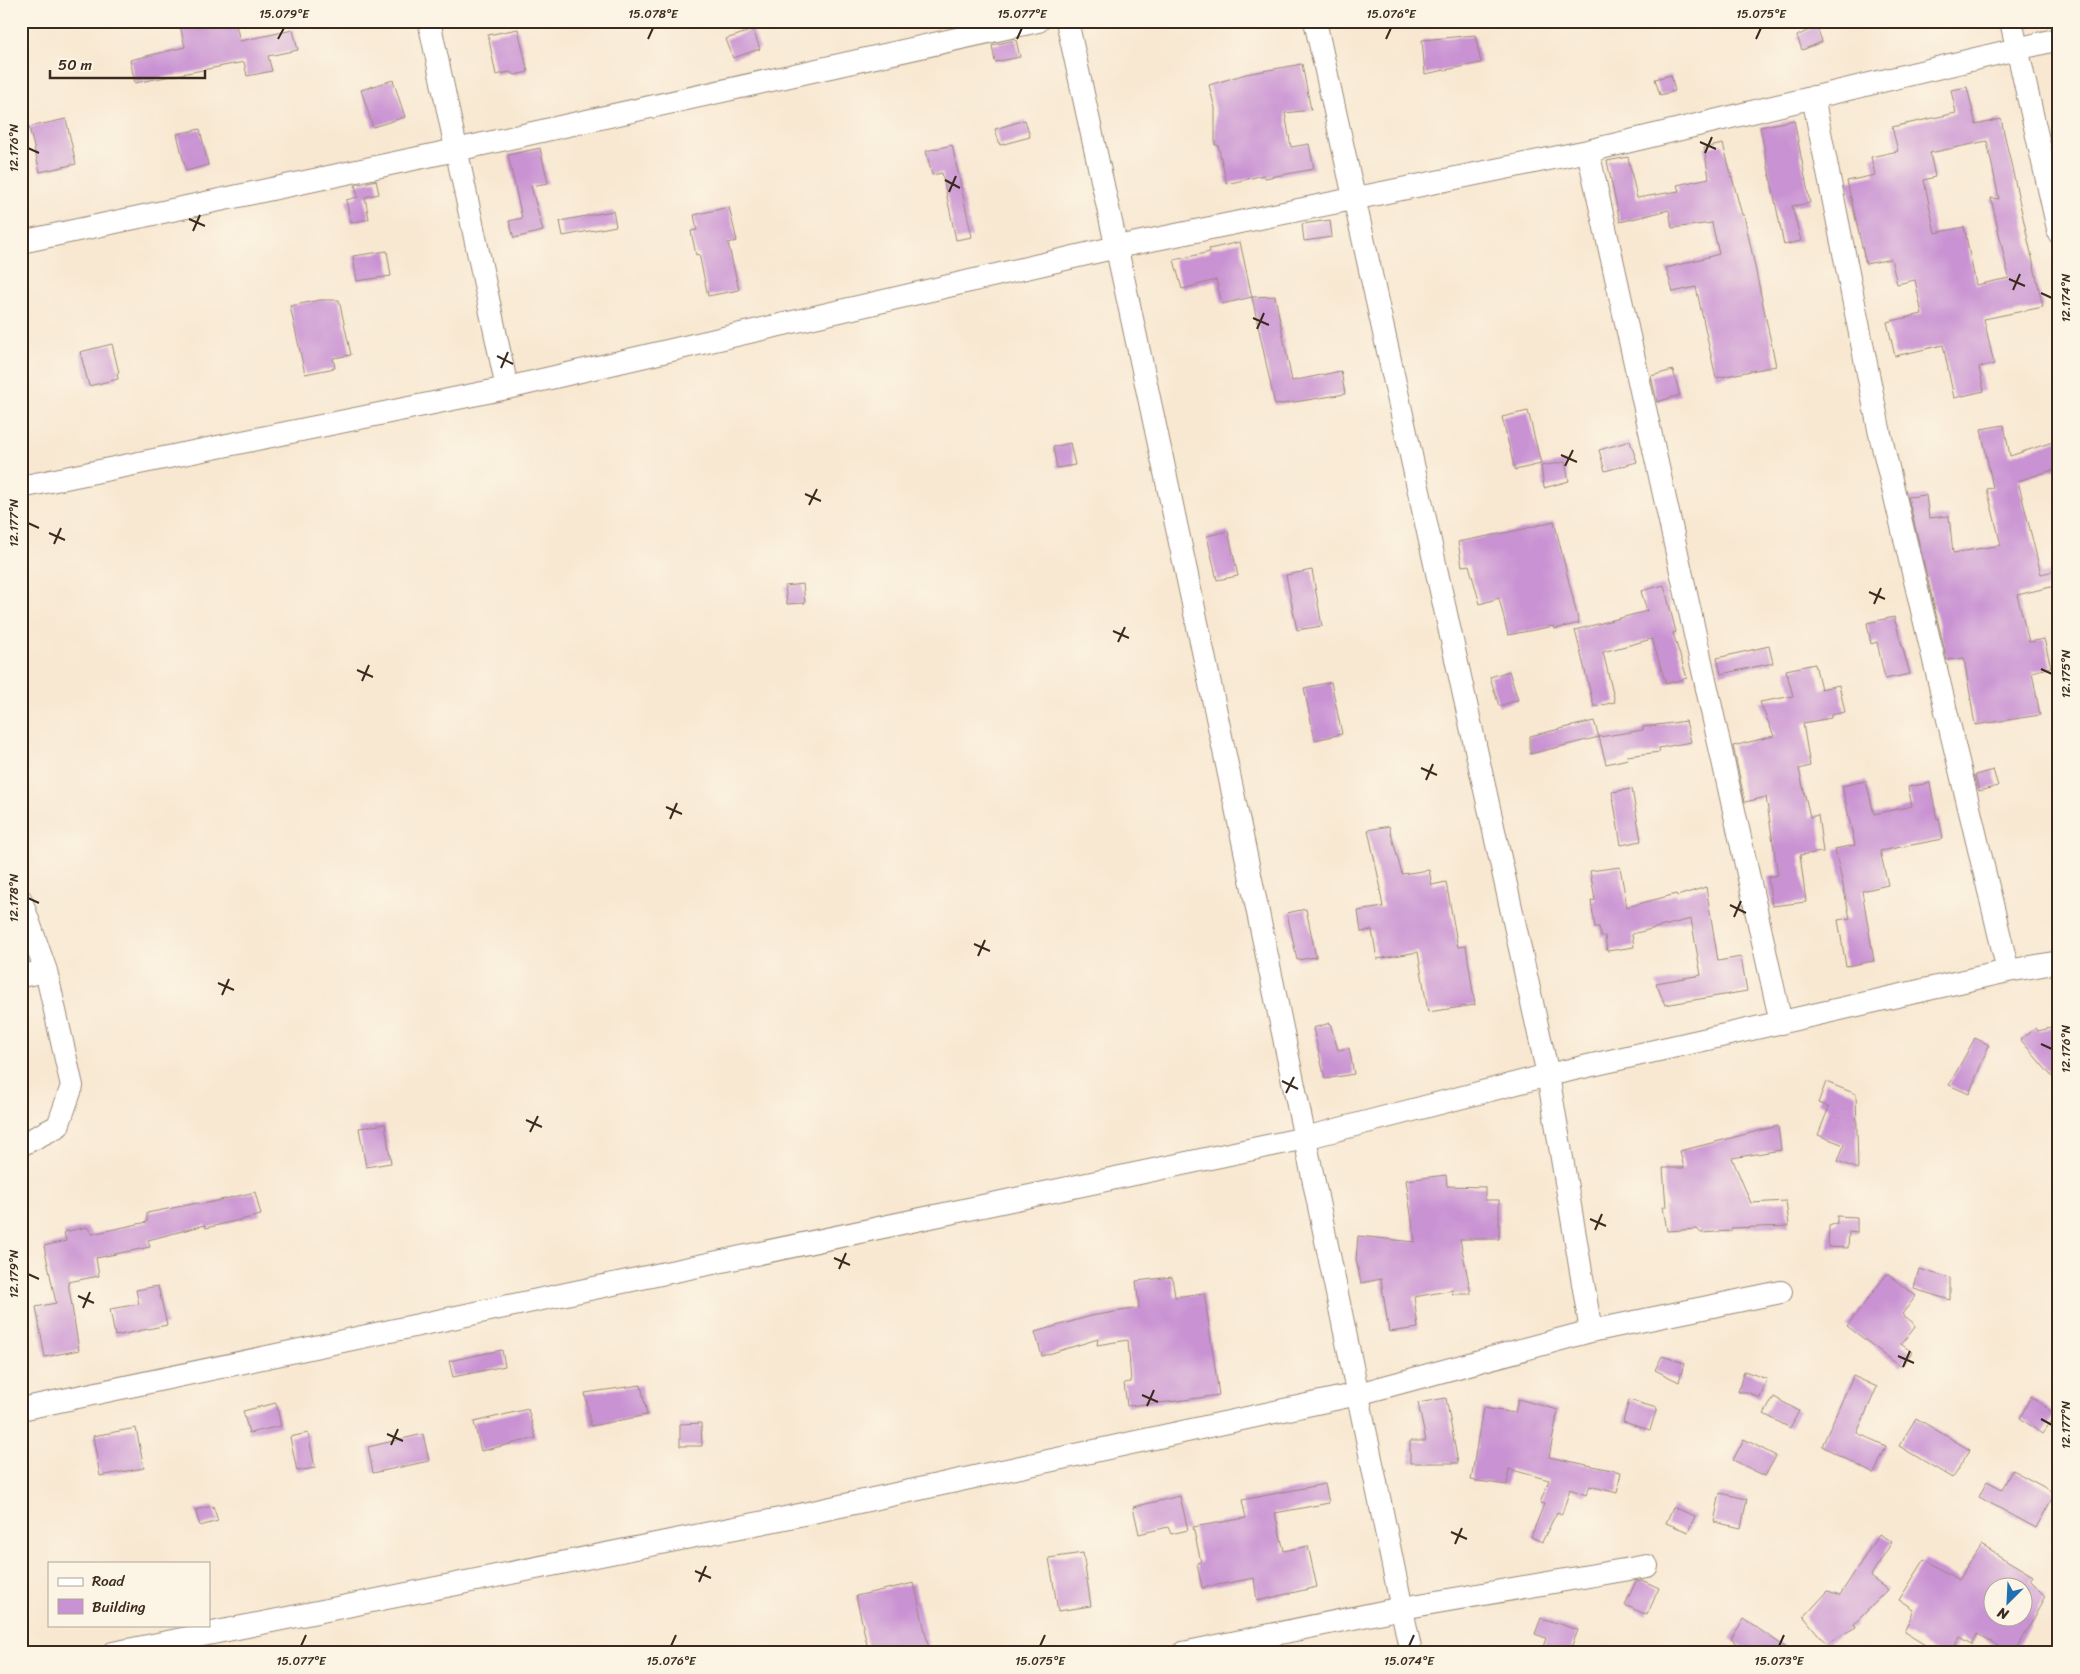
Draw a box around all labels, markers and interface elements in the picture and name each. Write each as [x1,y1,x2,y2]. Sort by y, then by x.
text: 15.079°E [259,3,310,25]
text: 15.078°E [628,3,679,25]
text: 15.077°E [997,3,1048,25]
text: 15.076°E [1366,3,1417,25]
text: 15.075°E [1736,3,1787,25]
scale bar [50,48,205,80]
text: 50 m [58,52,93,78]
text: 12.176°N [3,123,25,172]
text: 12.174°N [2055,273,2077,322]
text: 12.177°N [3,498,25,547]
text: 12.175°N [2055,649,2077,698]
text: 12.178°N [3,873,25,922]
text: 12.176°N [2055,1024,2077,1073]
text: 12.179°N [3,1249,25,1298]
text: 12.177°N [2055,1400,2077,1449]
legend [48,1562,210,1626]
text: Road [92,1568,125,1594]
north arrow [1982,1576,2032,1626]
text: Building [92,1594,146,1620]
text: N [1993,1600,2013,1627]
text: 15.077°E [276,1650,327,1672]
text: 15.076°E [646,1650,697,1672]
text: 15.075°E [1015,1650,1066,1672]
text: 15.074°E [1384,1650,1435,1672]
text: 15.073°E [1755,1650,1805,1672]

